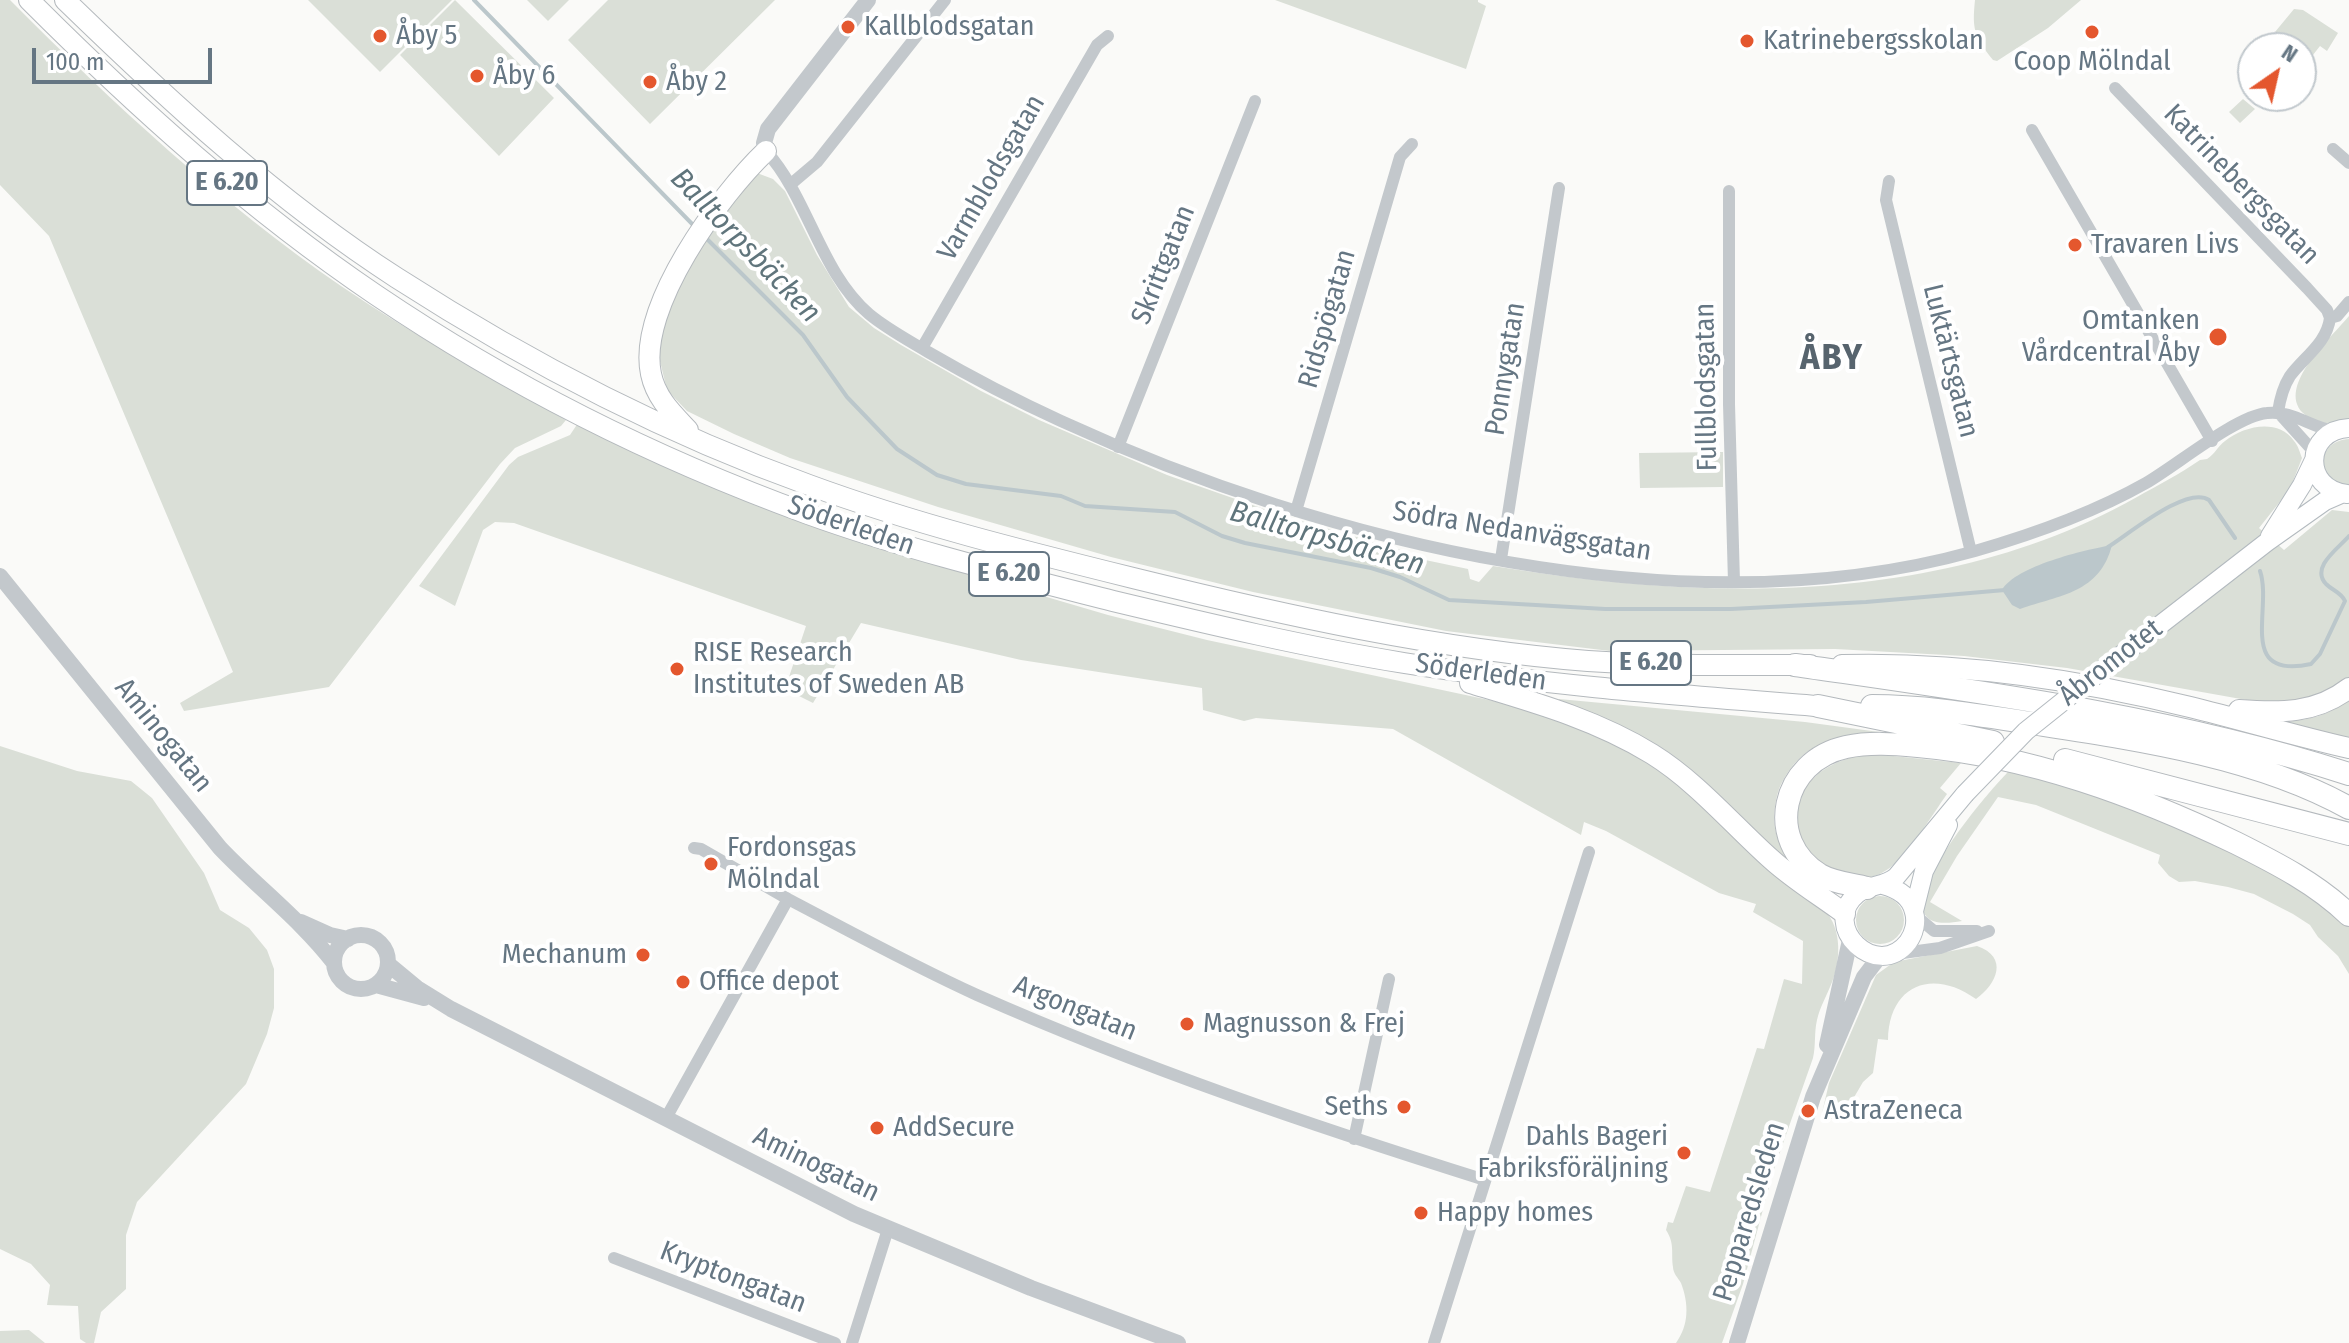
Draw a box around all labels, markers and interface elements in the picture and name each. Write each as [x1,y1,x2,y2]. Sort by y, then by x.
place label: Kallblodsgatan [864,10,1034,44]
marker: Kallblodsgatan [839,18,857,36]
place label: Åby 5 [396,19,457,53]
marker: Coop Mölndal [2083,23,2101,41]
place label: Katrinebergsskolan [1763,24,1984,58]
marker: Åby 5 [371,27,389,45]
scale bar [36,32,216,82]
marker: Katrinebergsskolan [1738,32,1756,50]
north arrow [2237,32,2317,112]
text: N [2277,38,2303,68]
place label: Coop Mölndal [2013,45,2171,79]
text: 100 m [46,48,104,76]
place label: Åby 6 [493,59,555,93]
place label: Åby 2 [666,65,727,99]
marker: Åby 6 [468,67,486,85]
marker: Åby 2 [641,73,659,91]
street label: Varmblodsgatan [931,89,1053,267]
street label: Katrinebergsgatan [2156,98,2326,272]
road number: E 6.20 [187,161,267,205]
water label: Balltorpsbäcken [662,161,828,331]
street label: Skrittgatan [1125,201,1203,329]
place label: Travaren Livs [2091,228,2239,262]
marker: Travaren Livs [2066,236,2084,254]
street label: Ridspögatan [1292,246,1364,392]
street label: Luktärtsgatan [1915,281,1985,441]
street label: Ponnygatan [1479,300,1533,438]
street label: Fullblodsgatan [1689,303,1725,471]
place label: Omtanken Vårdcentral Åby [2022,304,2200,370]
marker: Omtanken Vårdcentral Åby [2207,326,2229,348]
district label: ÅBY [1800,337,1864,381]
street label: Söderleden [783,489,919,563]
water label: Balltorpsbäcken [1226,494,1428,584]
street label: Södra Nedanvägsgatan [1390,495,1654,569]
road number: E 6.20 [969,552,1049,596]
street label: Åbromotet [2053,612,2169,714]
place label: RISE Research Institutes of Sweden AB [693,636,964,702]
road number: E 6.20 [1611,641,1691,685]
street label: Söderleden [1413,647,1549,699]
marker: RISE Research Institutes of Sweden AB [668,660,686,678]
street label: Aminogatan [107,672,219,800]
place label: Fordonsgas Mölndal [727,831,857,897]
marker: Fordonsgas Mölndal [702,855,720,873]
place label: Mechanum [502,938,627,972]
marker: Mechanum [634,946,652,964]
place label: Office depot [699,965,839,999]
street label: Argongatan [1008,969,1142,1049]
marker: Office depot [674,973,692,991]
place label: Magnusson & Frej [1203,1007,1405,1041]
marker: Magnusson & Frej [1178,1015,1196,1033]
place label: Seths [1324,1090,1388,1124]
place label: AstraZeneca [1824,1094,1963,1128]
marker: Seths [1395,1098,1413,1116]
marker: AstraZeneca [1799,1102,1817,1120]
place label: AddSecure [893,1111,1015,1145]
street label: Pepparedsleden [1707,1118,1793,1306]
marker: AddSecure [868,1119,886,1137]
street label: Aminogatan [747,1120,885,1210]
place label: Dahls Bageri Fabriksföräljning [1478,1120,1668,1186]
marker: Dahls Bageri Fabriksföräljning [1675,1144,1693,1162]
place label: Happy homes [1437,1196,1593,1230]
marker: Happy homes [1412,1204,1430,1222]
street label: Kryptongatan [655,1235,811,1321]

